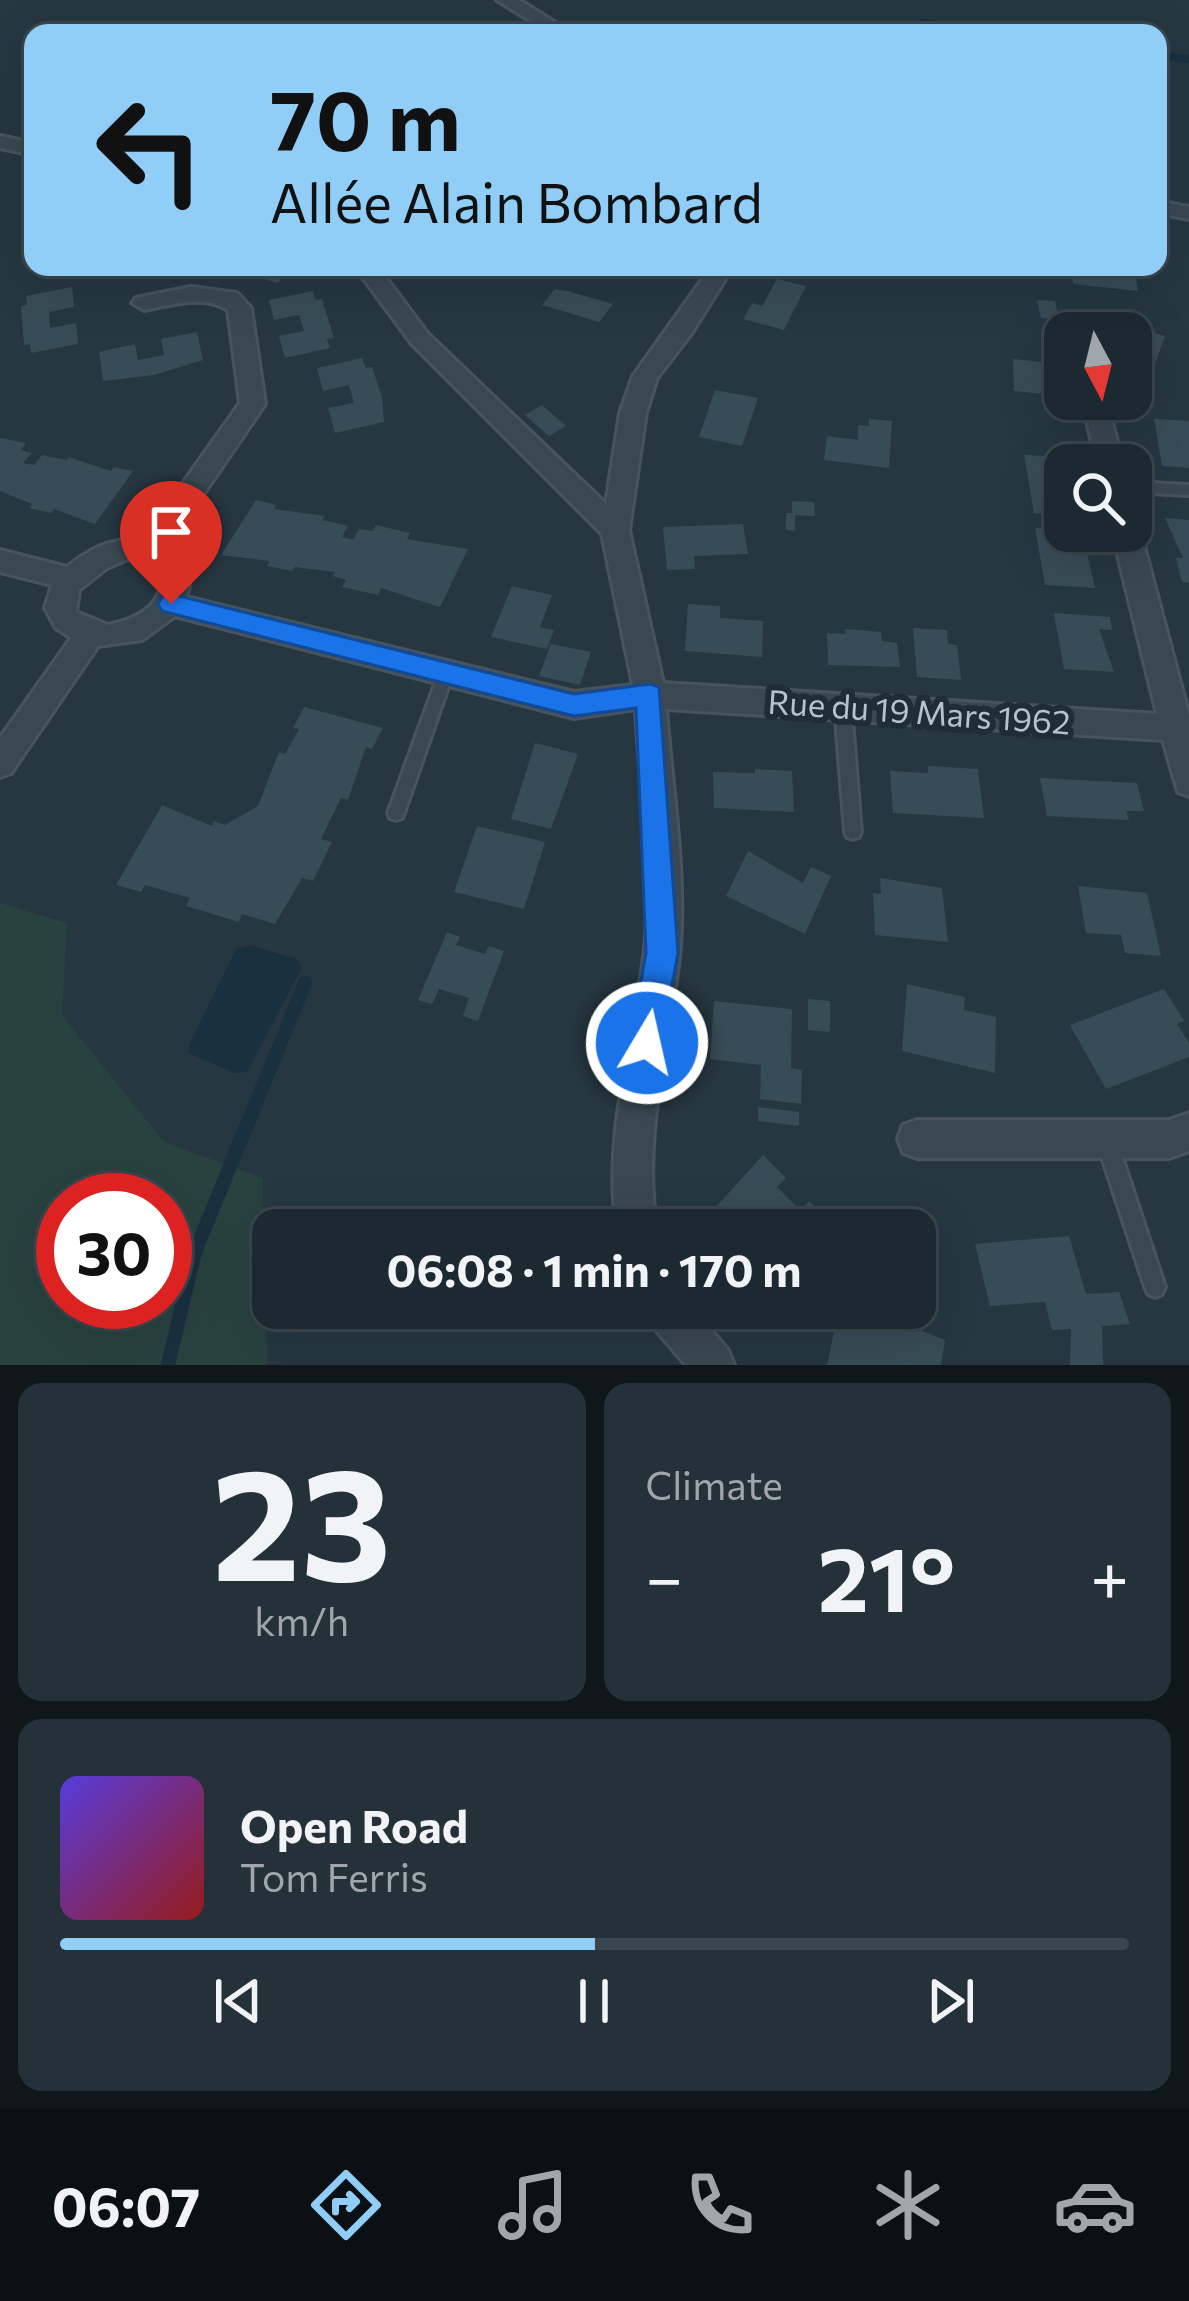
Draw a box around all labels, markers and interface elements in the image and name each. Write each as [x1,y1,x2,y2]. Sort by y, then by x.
text: 70 m [270,66,461,168]
icon: left [72,72,228,228]
text: Allée Alain Bombard [270,168,763,234]
north arrow [1044,312,1152,420]
map controls [1044,312,1152,552]
button: search [1044,444,1152,552]
pin [120,481,222,604]
icon: arrive [138,499,204,565]
street label: Rue du 19 Mars 1962 [766,679,1072,742]
position arrow [584,980,710,1106]
speed limit sign: 30 [36,1173,192,1329]
text: 06:08 · 1 min · 170 m [387,1241,801,1296]
text: 23 [212,1422,392,1613]
text: Climate [646,1460,783,1508]
text: 21° [818,1520,955,1631]
text: − [646,1535,683,1616]
text: + [1090,1535,1129,1616]
text: km/h [254,1596,349,1644]
text: Open Road [240,1797,468,1852]
text: Tom Ferris [240,1852,428,1900]
icon: previous [205,1968,271,2034]
icon: pause [561,1968,627,2034]
icon: next [918,1968,984,2034]
icon: directions [304,2163,388,2247]
icon: music [491,2163,575,2247]
icon: phone [678,2163,762,2247]
icon: climate [866,2163,950,2247]
icon: car [1053,2163,1137,2247]
text: 06:07 [52,2172,200,2238]

